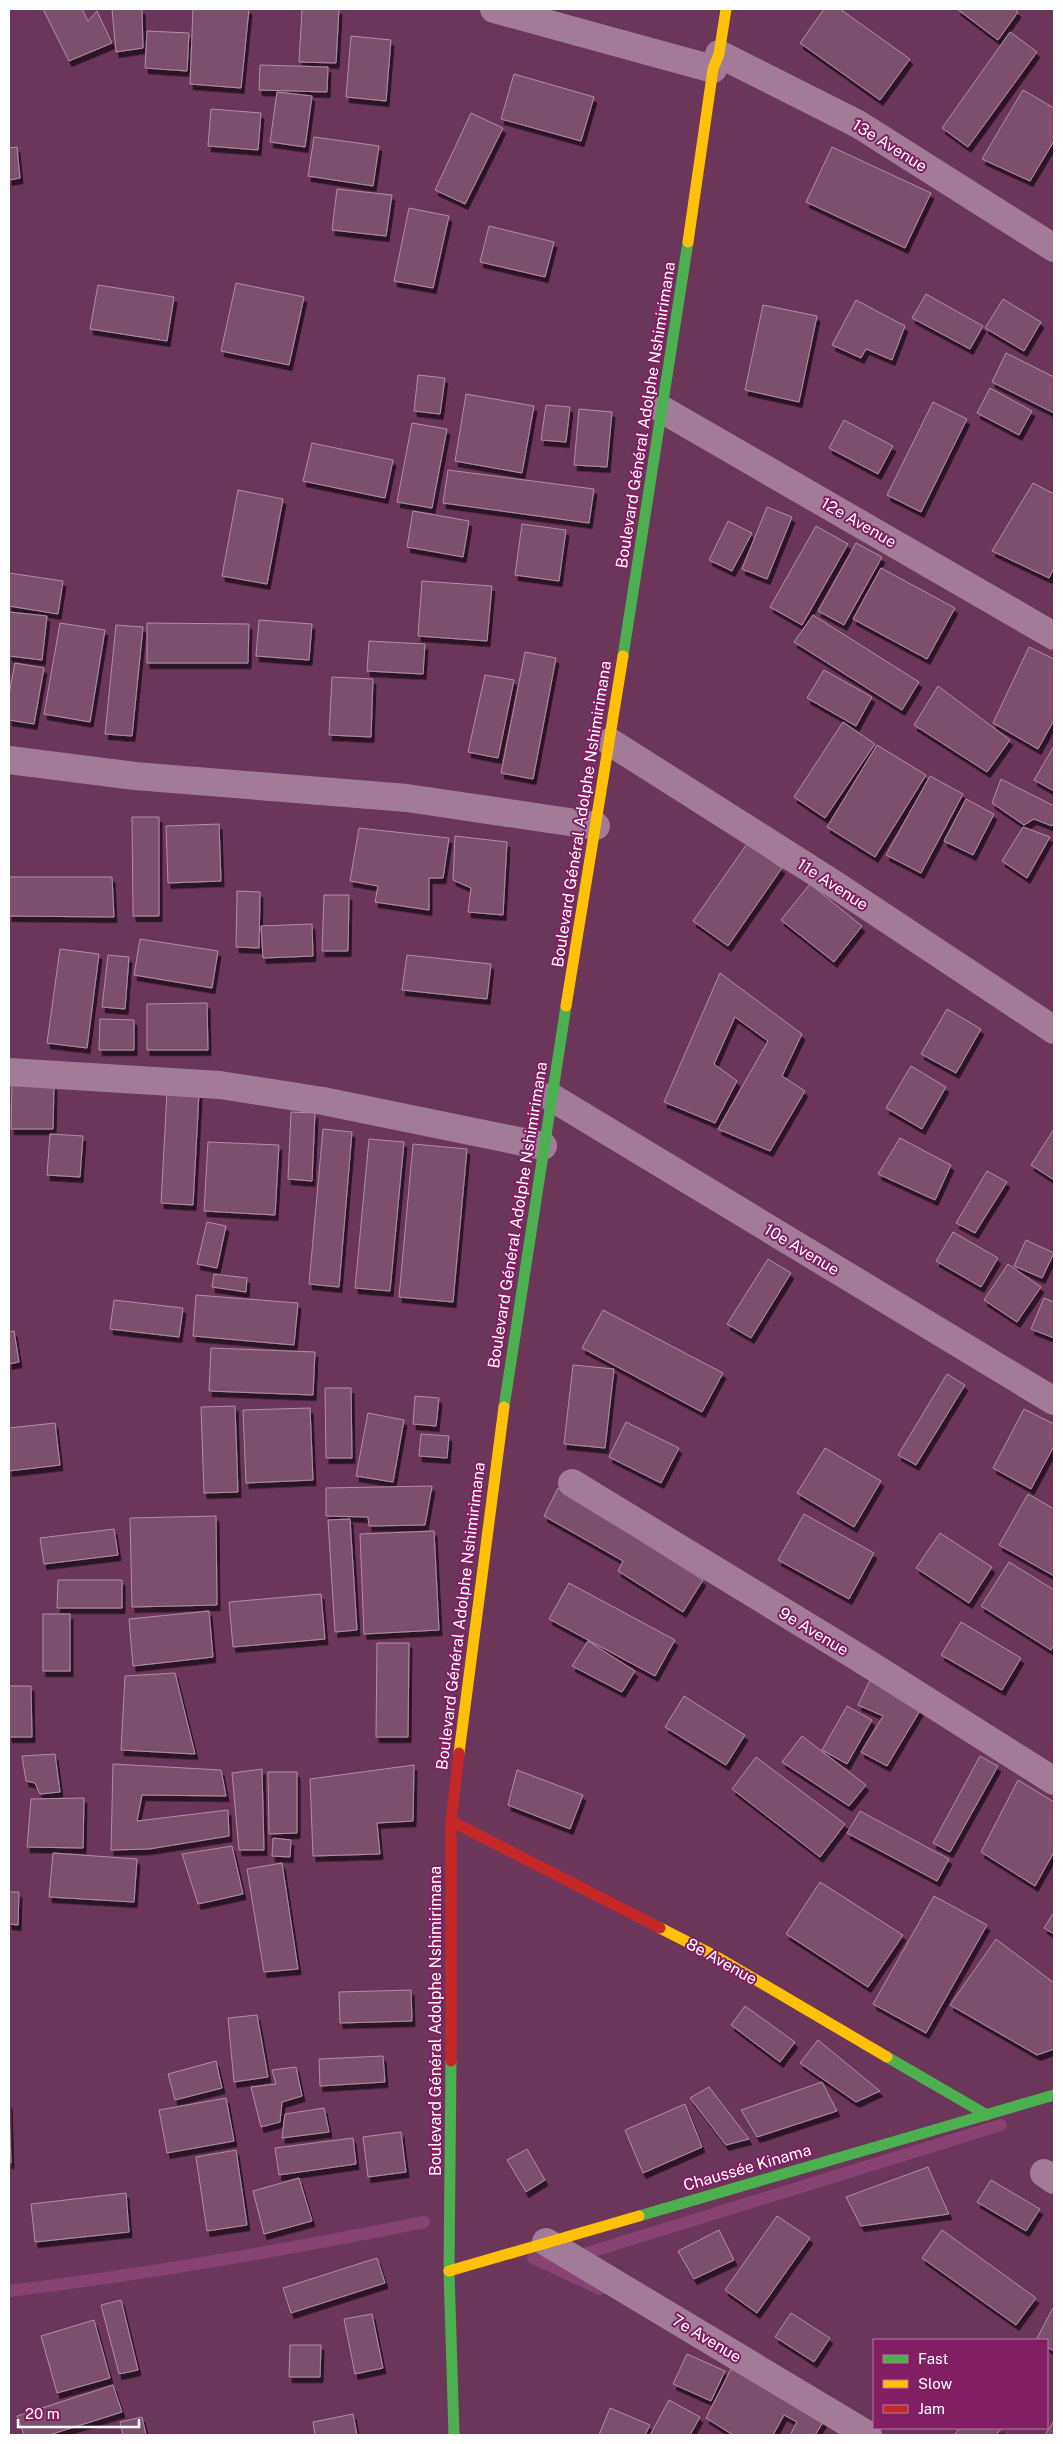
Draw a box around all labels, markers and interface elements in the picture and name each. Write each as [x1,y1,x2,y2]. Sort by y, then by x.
street label: 13e Avenue [849,115,931,176]
street label: Boulevard Général Adolphe Nshimirimana [612,261,679,570]
street label: 12e Avenue [818,493,900,552]
street label: Boulevard Général Adolphe Nshimirimana [548,660,615,969]
street label: 11e Avenue [794,854,872,914]
street label: Boulevard Général Adolphe Nshimirimana [484,1061,551,1370]
street label: 10e Avenue [761,1220,843,1279]
street label: Boulevard Général Adolphe Nshimirimana [432,1461,489,1771]
street label: 9e Avenue [776,1603,852,1660]
street label: Boulevard Général Adolphe Nshimirimana [426,1866,445,2176]
street label: 8e Avenue [683,1934,761,1989]
street label: Chaussée Kinama [681,2140,813,2195]
street label: 7e Avenue [669,2310,745,2367]
legend [873,2339,1048,2429]
text: Fast [918,2350,948,2367]
text: Slow [918,2375,953,2392]
scale bar [18,2396,139,2428]
text: Jam [918,2400,945,2417]
text: 20 m [25,2405,60,2422]

